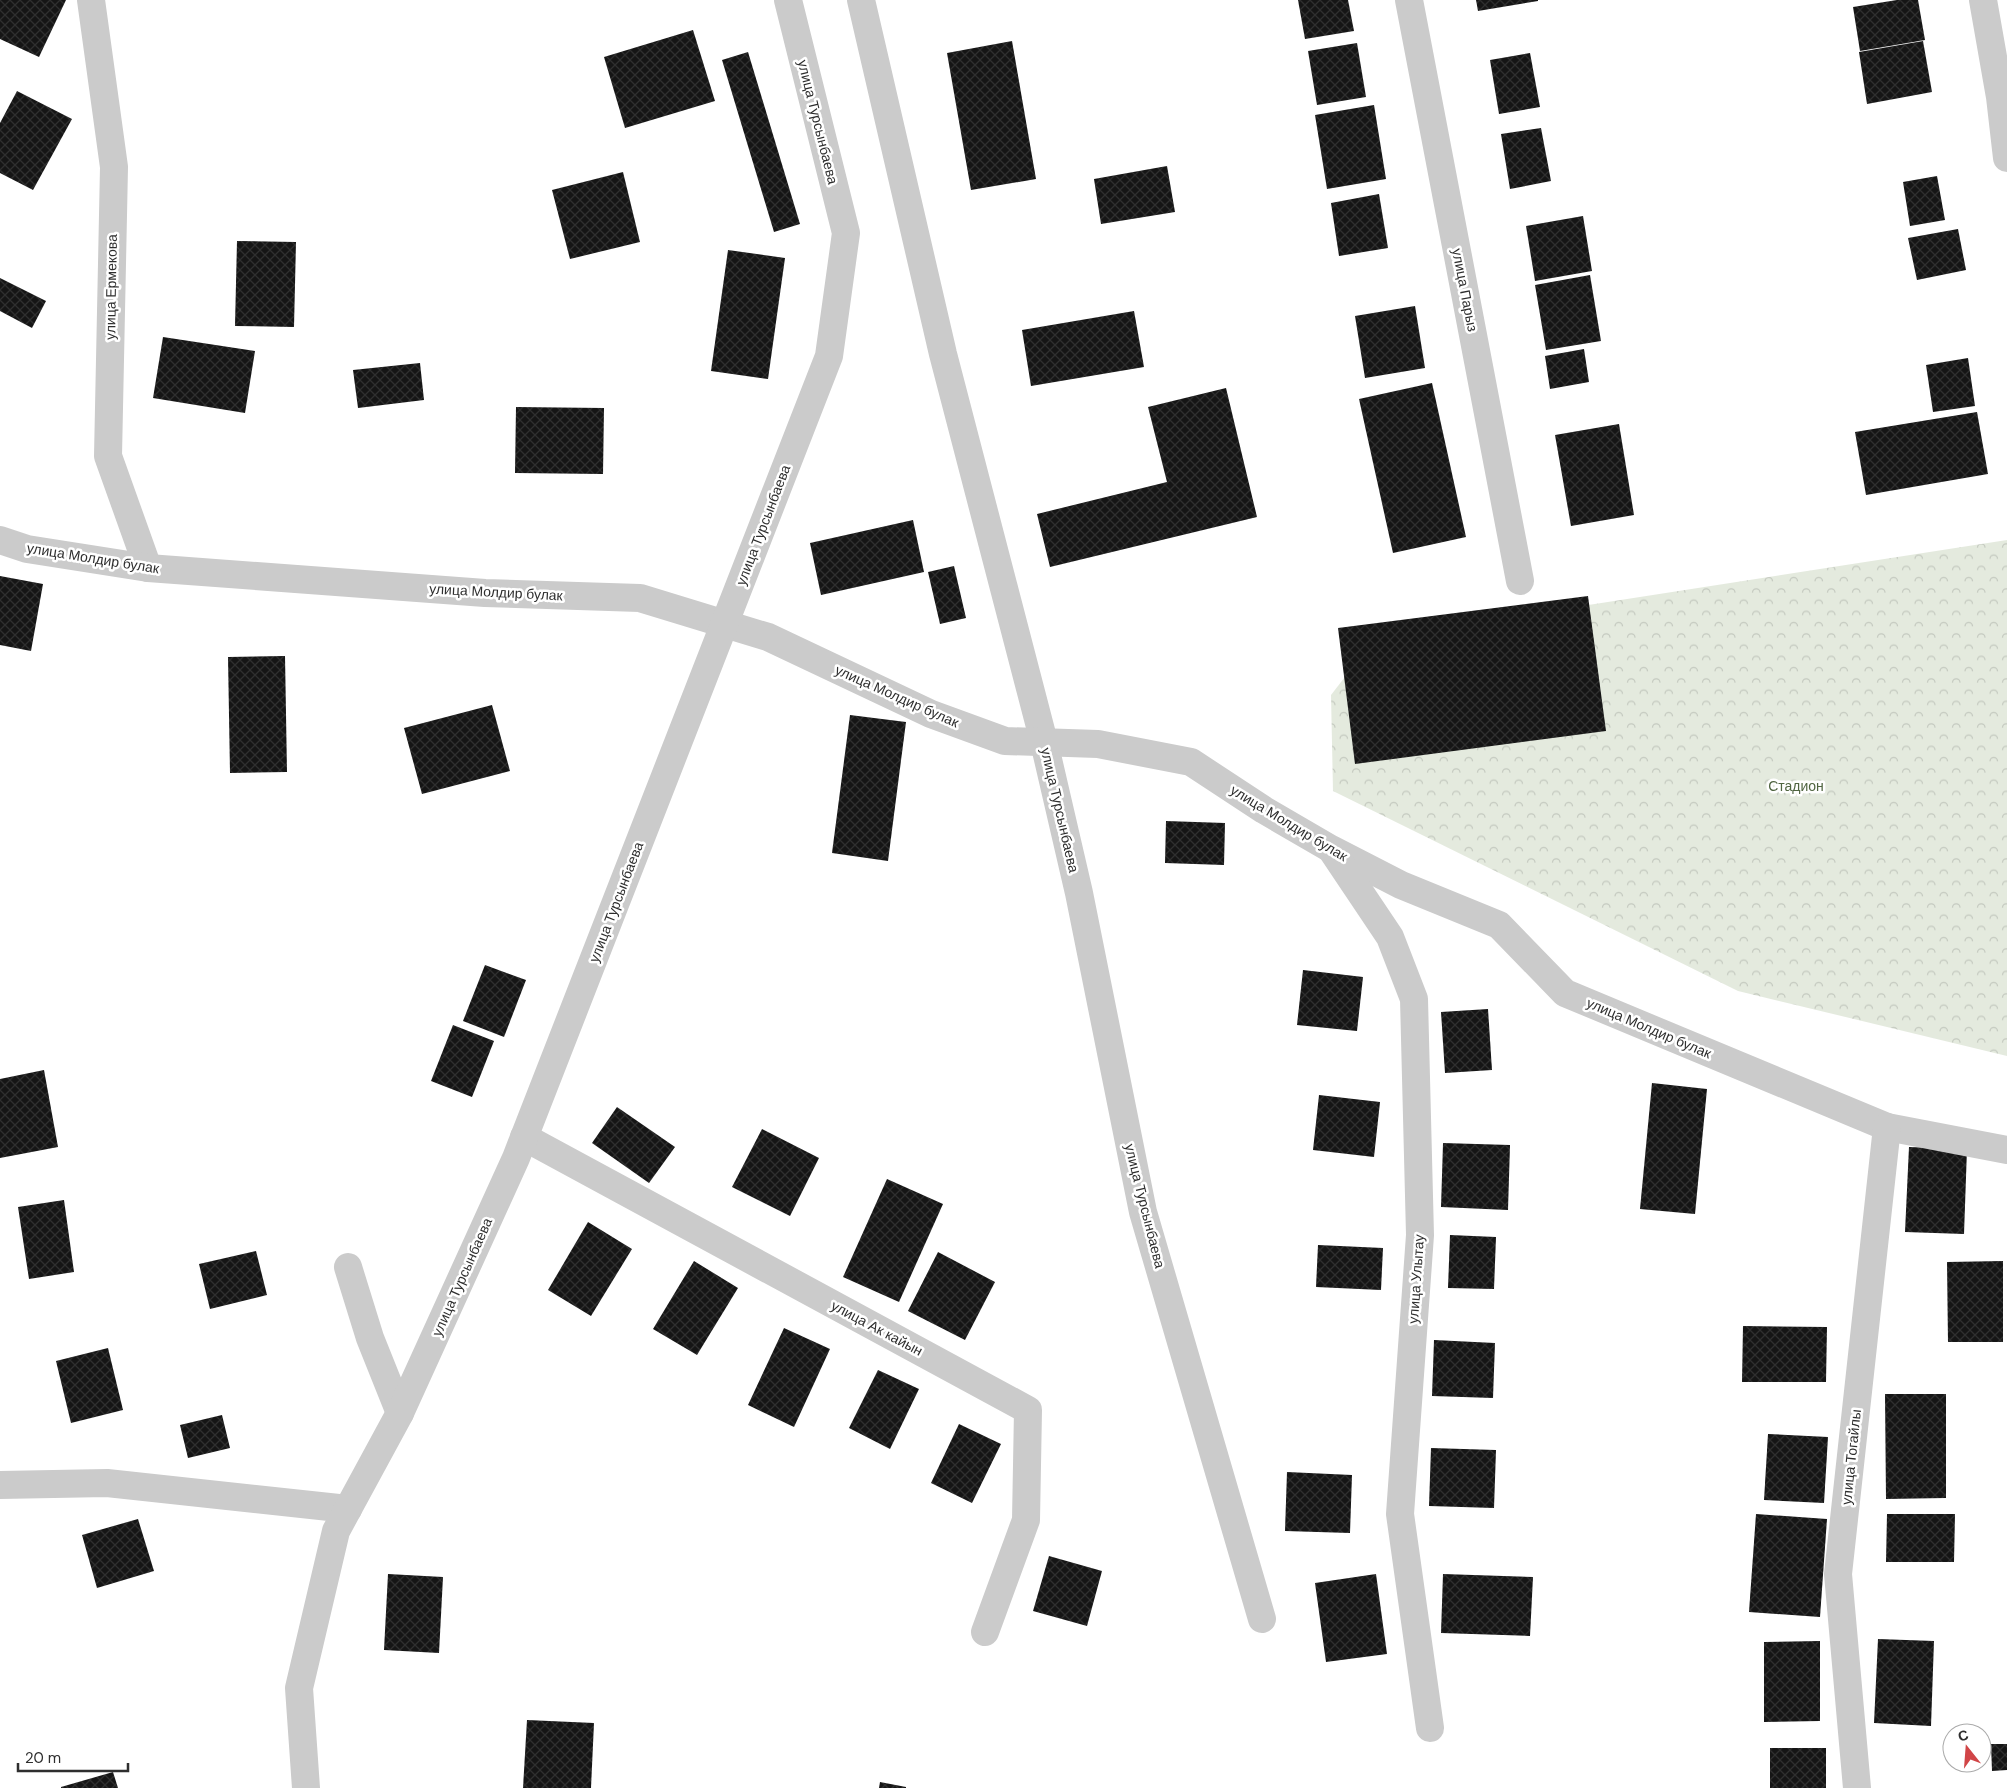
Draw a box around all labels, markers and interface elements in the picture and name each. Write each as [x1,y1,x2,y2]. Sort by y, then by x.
street label: улица Турсынбаева [794,58,842,186]
street label: улица Ермекова [101,234,121,340]
street label: улица Парыз [1448,247,1482,333]
street label: улица Турсынбаева [732,462,794,588]
street label: улица Молдир булак [26,539,161,577]
street label: улица Молдир булак [429,580,564,605]
street label: улица Молдир булак [832,661,963,732]
street label: улица Турсынбаева [1037,746,1083,874]
park label: Стадион [1768,777,1824,795]
street label: улица Молдир булак [1227,781,1352,866]
street label: улица Турсынбаева [585,839,647,965]
street label: улица Молдир булак [1584,994,1715,1063]
street label: улица Турсынбаева [1121,1142,1169,1270]
street label: улица Турсынбаева [428,1215,496,1339]
street label: улица Улытау [1404,1234,1428,1324]
street label: улица Ак кайын [828,1296,926,1360]
street label: улица Тогайлы [1837,1408,1865,1506]
north arrow [1942,1723,1992,1773]
text: С [1956,1725,1971,1746]
scale bar [18,1740,128,1772]
text: 20 m [25,1748,61,1768]

